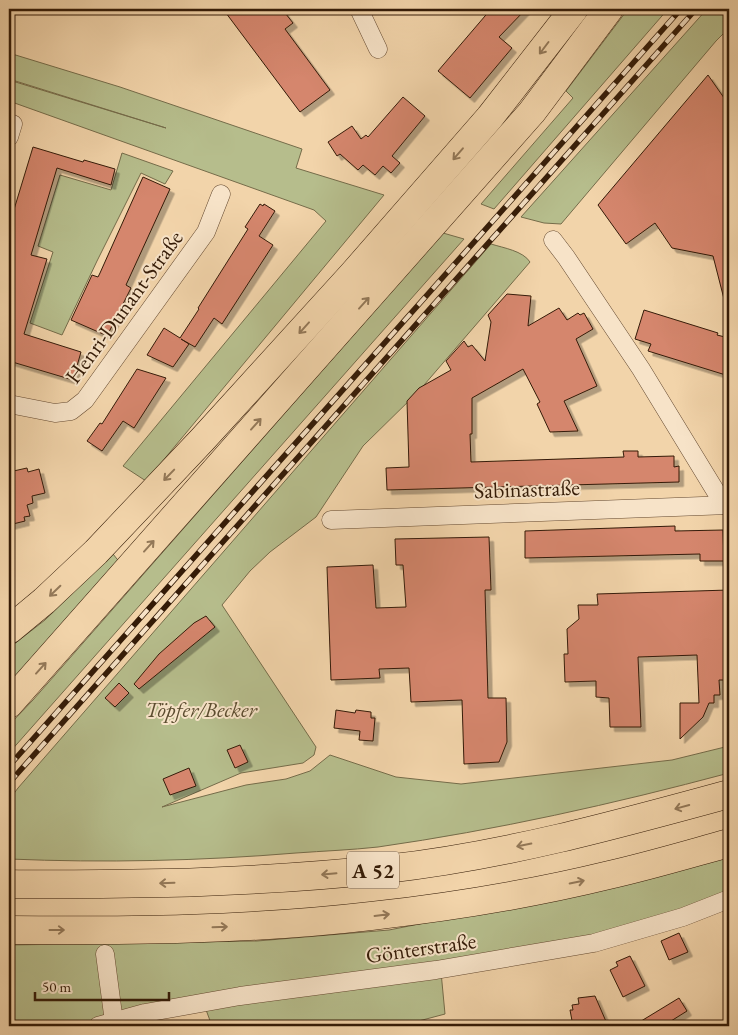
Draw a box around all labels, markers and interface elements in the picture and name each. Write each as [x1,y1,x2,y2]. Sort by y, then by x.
one-way arrow [539,41,550,54]
one-way arrow [452,147,464,160]
street label: Henri-Dunant-Straße [59,224,190,389]
one-way arrow [358,296,370,309]
one-way arrow [298,322,310,334]
one-way arrow [251,418,262,431]
one-way arrow [163,469,175,481]
street label: Sabinastraße [474,473,581,505]
one-way arrow [143,540,155,553]
one-way arrow [48,585,61,597]
one-way arrow [35,661,47,674]
park label: Töpfer/Becker [145,695,258,724]
one-way arrow [675,803,691,812]
one-way arrow [517,841,533,850]
road number: A 52 [347,852,399,888]
one-way arrow [321,869,337,879]
one-way arrow [568,877,584,886]
one-way arrow [159,878,175,887]
one-way arrow [374,910,390,920]
one-way arrow [212,923,228,932]
one-way arrow [49,925,65,935]
street label: Gönterstraße [364,926,478,970]
scale bar [35,970,169,1002]
text: 50 m [42,977,71,996]

